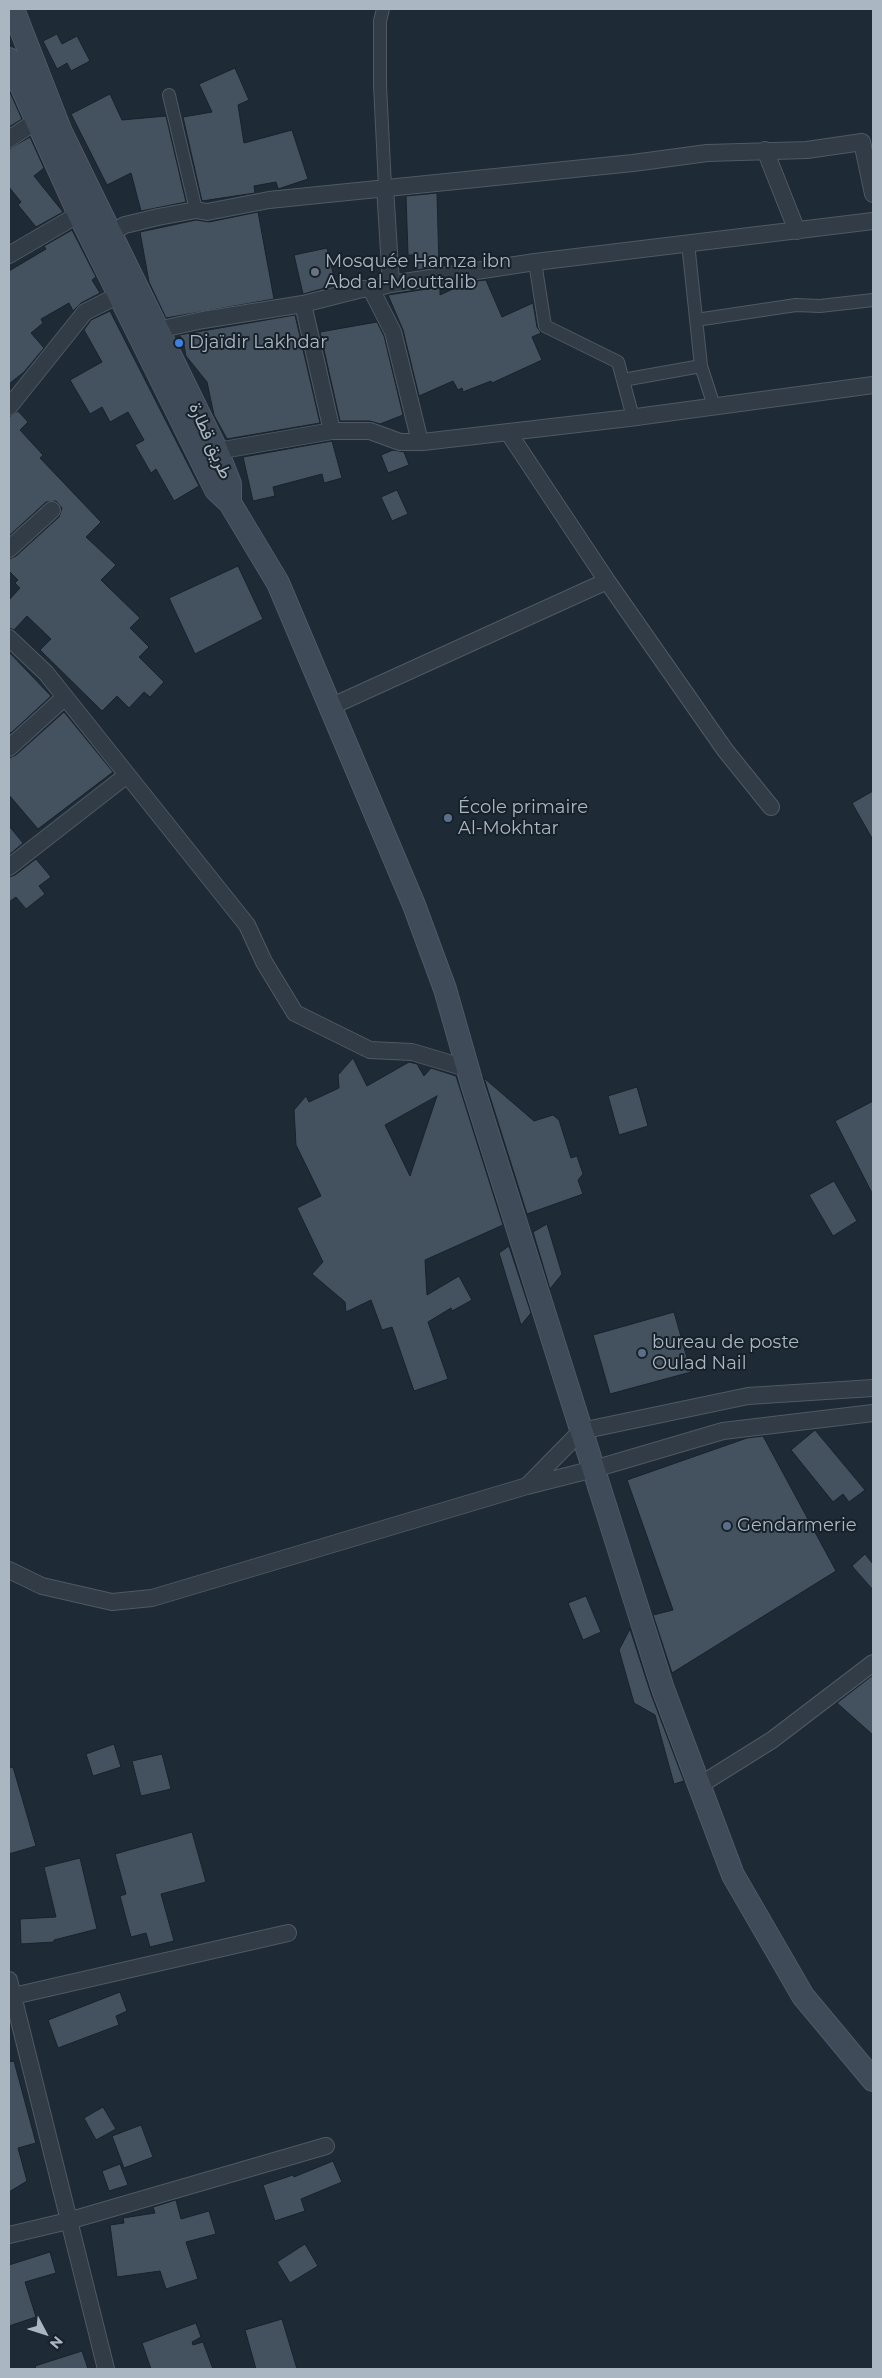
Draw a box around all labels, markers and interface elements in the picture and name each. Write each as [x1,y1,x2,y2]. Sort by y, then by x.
place label: Mosquée Hamza ibn Abd al-Mouttalib [325,251,511,294]
marker: Mosquée Hamza ibn Abd al-Mouttalib [309,266,321,278]
place label: Djaïdir Lakhdar [189,332,327,354]
marker: Djaïdir Lakhdar [173,337,185,349]
street label: طريق قطارة [184,400,236,482]
place label: École primaire Al-Mokhtar [458,797,588,840]
marker: École primaire Al-Mokhtar [442,812,454,824]
place label: bureau de poste Oulad Nail [652,1332,799,1375]
marker: bureau de poste Oulad Nail [636,1347,648,1359]
place label: Gendarmerie [737,1515,857,1537]
marker: Gendarmerie [721,1520,733,1532]
north arrow [20,2308,70,2358]
text: N [46,2333,67,2353]

